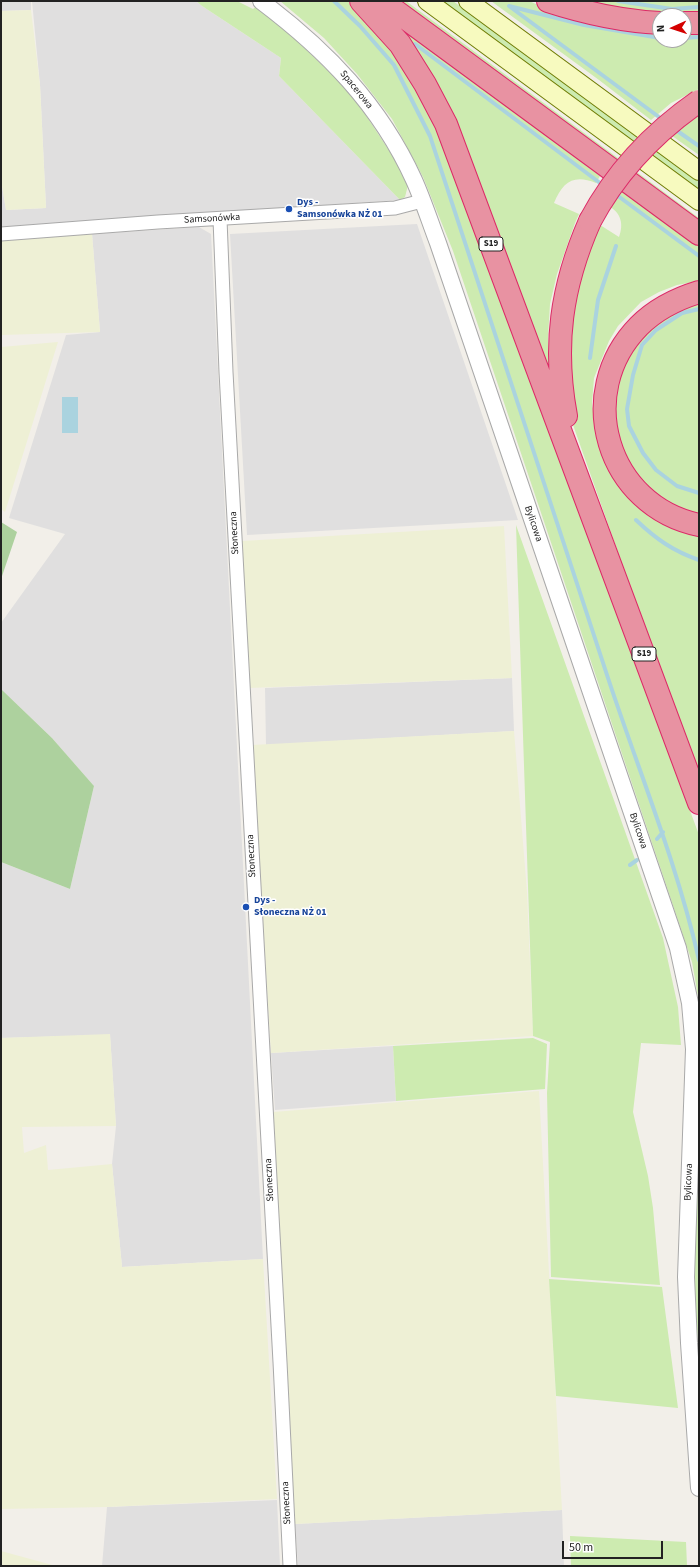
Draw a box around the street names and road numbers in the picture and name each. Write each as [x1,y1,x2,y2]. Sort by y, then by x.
street label: Spacerowa [337,68,375,112]
street label: Samsonówka [184,212,240,226]
road number: S19 [479,237,503,251]
street label: Bylicowa [521,504,545,544]
street label: Słoneczna [228,511,242,555]
road number: S19 [632,647,656,661]
street label: Bylicowa [626,811,650,851]
street label: Słoneczna [245,834,259,878]
street label: Słoneczna [263,1158,277,1202]
street label: Bylicowa [682,1163,696,1201]
street label: Słoneczna [280,1481,294,1525]

